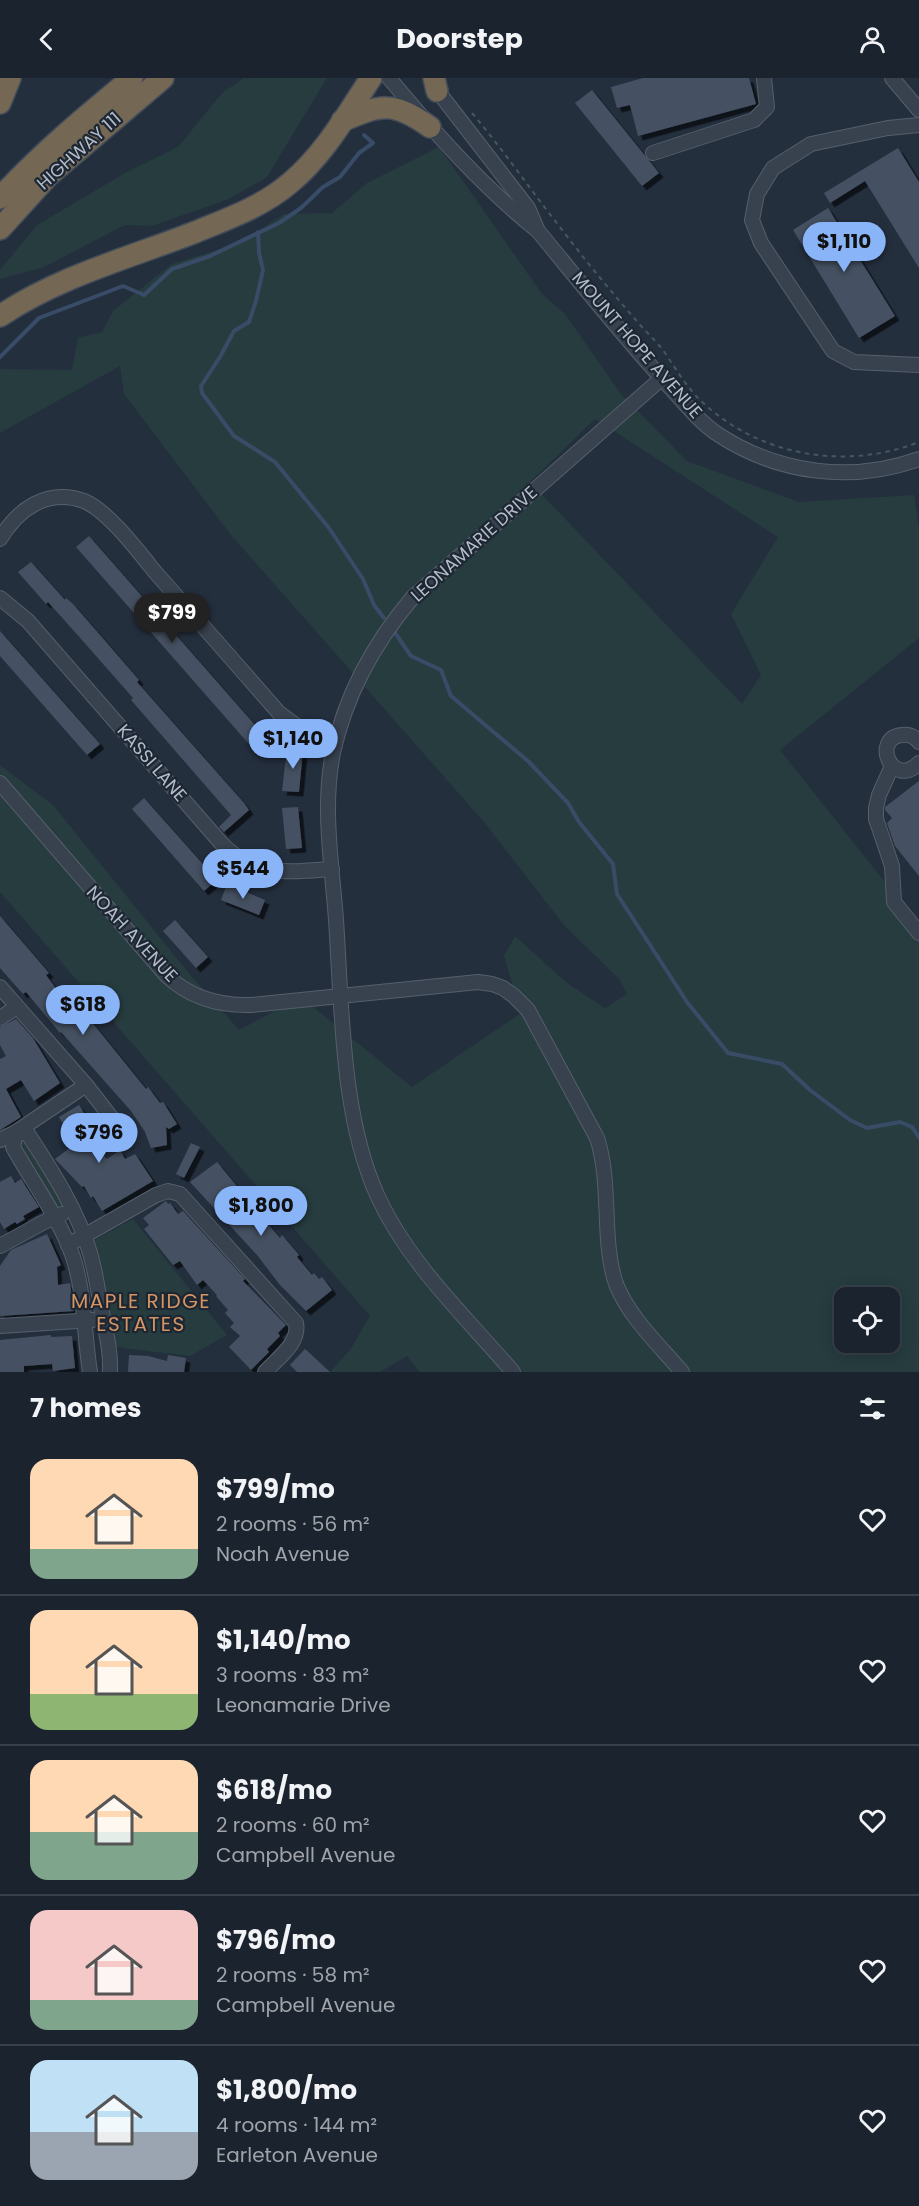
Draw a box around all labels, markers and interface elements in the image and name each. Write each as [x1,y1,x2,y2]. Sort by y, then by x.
text: Doorstep [396,20,523,57]
icon: back [30,23,63,56]
icon: person [856,23,889,56]
street label: HIGHWAY 111 [31,106,126,195]
pin: $1,110 [795,222,893,273]
text: $1,110 [817,227,871,255]
street label: MOUNT HOPE AVENUE [566,266,708,424]
street label: LEONAMARIE DRIVE [405,480,542,607]
pin: $799 [136,593,208,644]
text: $799 [148,598,196,626]
street label: KASSI LANE [112,719,193,807]
pin: $1,140 [244,719,342,770]
text: $1,140 [263,724,323,752]
pin: $544 [207,849,279,900]
text: $544 [216,854,270,882]
street label: NOAH AVENUE [81,880,184,987]
pin: $618 [47,985,119,1036]
text: $618 [60,990,106,1018]
pin: $796 [63,1113,135,1164]
text: $796 [75,1118,123,1146]
pin: $1,800 [212,1186,310,1237]
text: $1,800 [228,1191,294,1219]
district label: MAPLE RIDGE ESTATES [71,1287,211,1338]
map controls [834,1287,900,1353]
button: locate [834,1287,900,1353]
text: 7 homes [30,1390,142,1426]
icon: filters [856,1392,889,1425]
text: $799/mo [216,1471,335,1507]
icon: home [78,1483,150,1555]
icon: heart [856,1503,889,1536]
text: 2 rooms · 56 m² [216,1510,370,1538]
text: Noah Avenue [216,1540,350,1568]
text: $1,140/mo [216,1622,351,1658]
icon: home [78,1634,150,1706]
icon: heart [856,1654,889,1687]
text: 3 rooms · 83 m² [216,1661,369,1689]
text: Leonamarie Drive [216,1691,391,1719]
text: $618/mo [216,1772,332,1808]
icon: home [78,1784,150,1856]
icon: heart [856,1804,889,1837]
text: 2 rooms · 60 m² [216,1811,370,1839]
text: Campbell Avenue [216,1841,395,1869]
text: $796/mo [216,1922,335,1958]
icon: home [78,1934,150,2006]
icon: heart [856,1954,889,1987]
text: 2 rooms · 58 m² [216,1961,370,1989]
text: Campbell Avenue [216,1991,395,2019]
text: $1,800/mo [216,2072,357,2108]
icon: home [78,2084,150,2156]
icon: heart [856,2104,889,2137]
text: 4 rooms · 144 m² [216,2111,377,2139]
text: Earleton Avenue [216,2141,378,2169]

